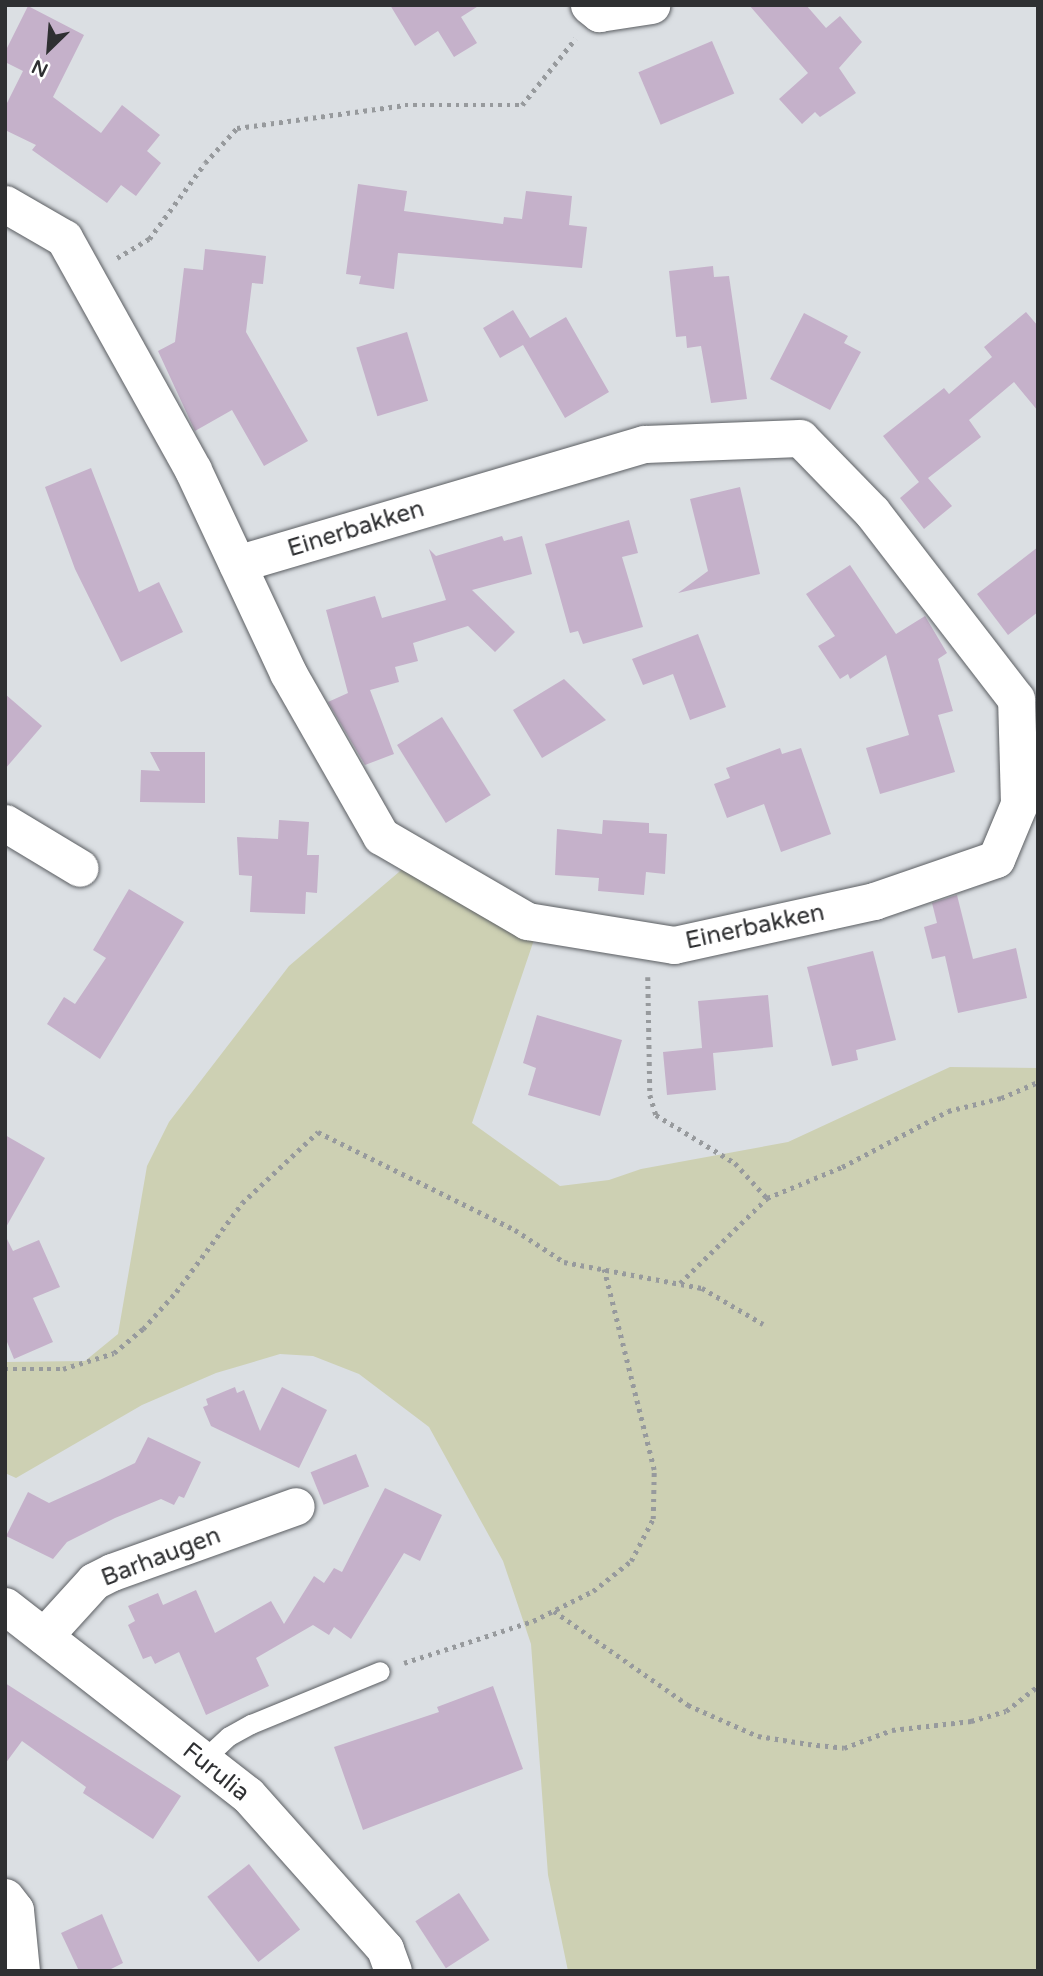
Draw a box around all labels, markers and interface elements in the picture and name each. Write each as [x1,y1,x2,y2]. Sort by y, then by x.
north arrow [14,14,84,84]
text: N [29,55,52,81]
street label: Einerbakken [284,495,428,563]
street label: Einerbakken [683,898,827,956]
street label: Barhaugen [97,1521,225,1593]
street label: Furulia [177,1736,255,1808]

